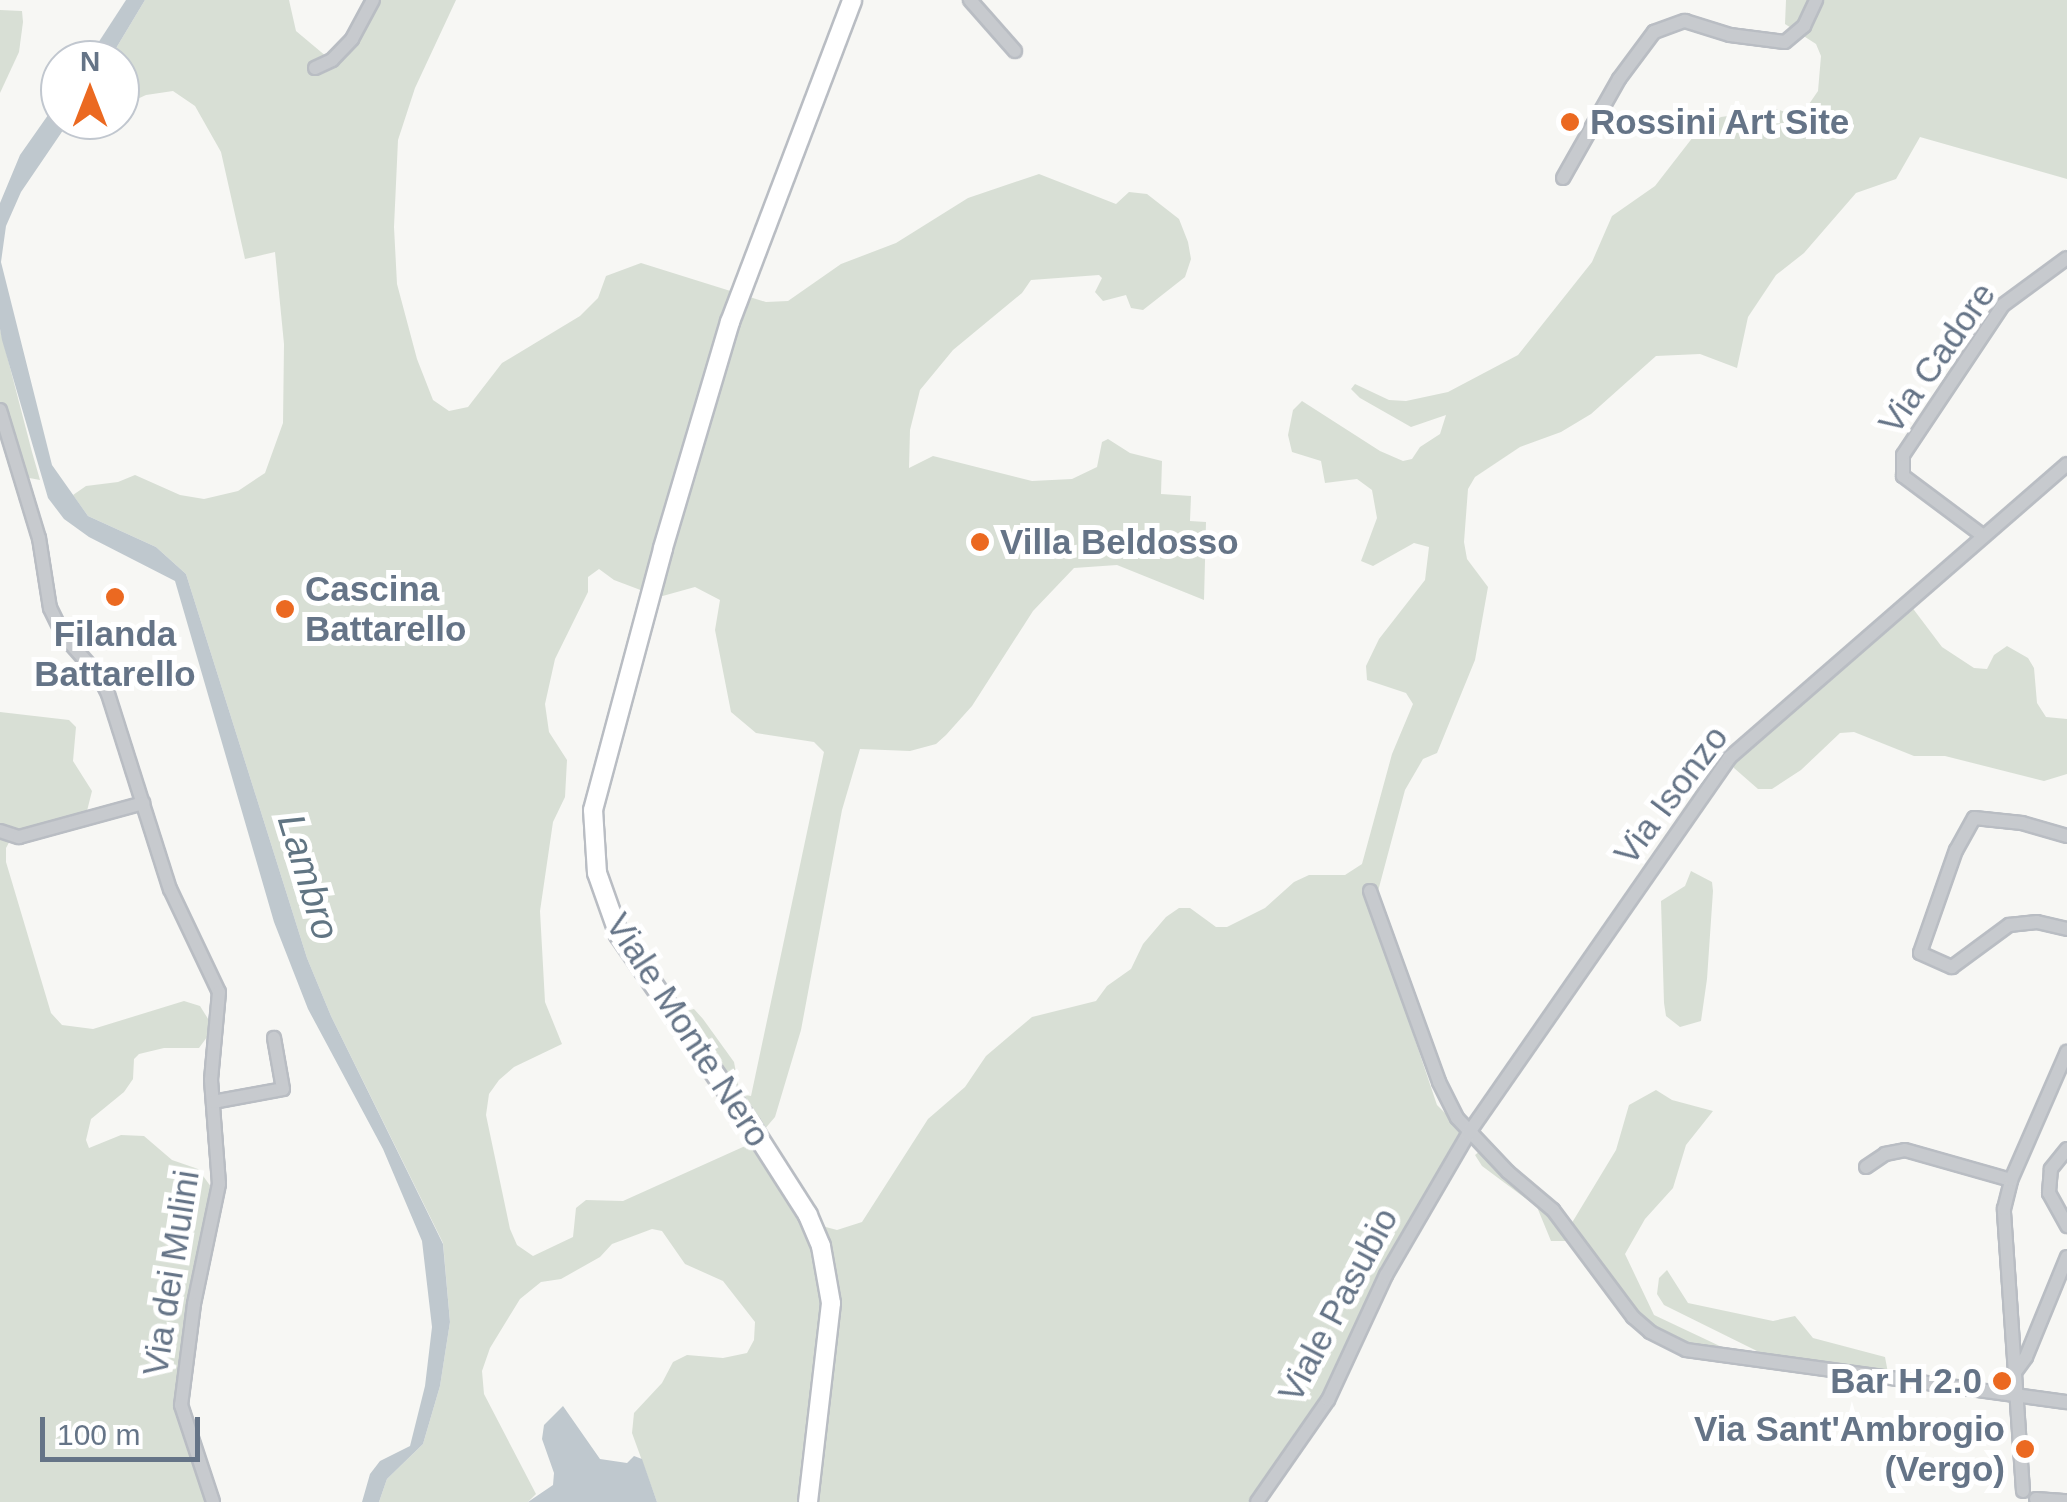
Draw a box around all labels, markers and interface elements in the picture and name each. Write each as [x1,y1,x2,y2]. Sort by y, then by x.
north arrow [40,40,140,140]
text: N [80,46,100,77]
place label: Rossini Art Site [1590,101,1851,143]
marker: Rossini Art Site [1559,111,1581,133]
street label: Via Cadore [1870,274,2004,442]
place label: Villa Beldosso [1000,521,1239,563]
marker: Villa Beldosso [969,531,991,553]
place label: Cascina Battarello [305,568,466,650]
marker: Filanda Battarello [104,586,126,608]
marker: Cascina Battarello [274,598,296,620]
place label: Filanda Battarello [34,613,196,695]
street label: Via Isonzo [1605,717,1737,873]
water label: Lambro [267,809,349,945]
street label: Viale Monte Nero [597,905,779,1155]
street label: Via dei Mulini [134,1167,208,1379]
street label: Viale Pasubio [1269,1201,1407,1409]
place label: Bar H 2.0 [1830,1360,1982,1402]
marker: Bar H 2.0 [1991,1370,2013,1392]
scale bar [45,1397,205,1459]
place label: Via Sant'Ambrogio (Vergo) [1694,1408,2005,1490]
text: 100 m [57,1418,140,1451]
marker: Via Sant'Ambrogio (Vergo) [2014,1438,2036,1460]

